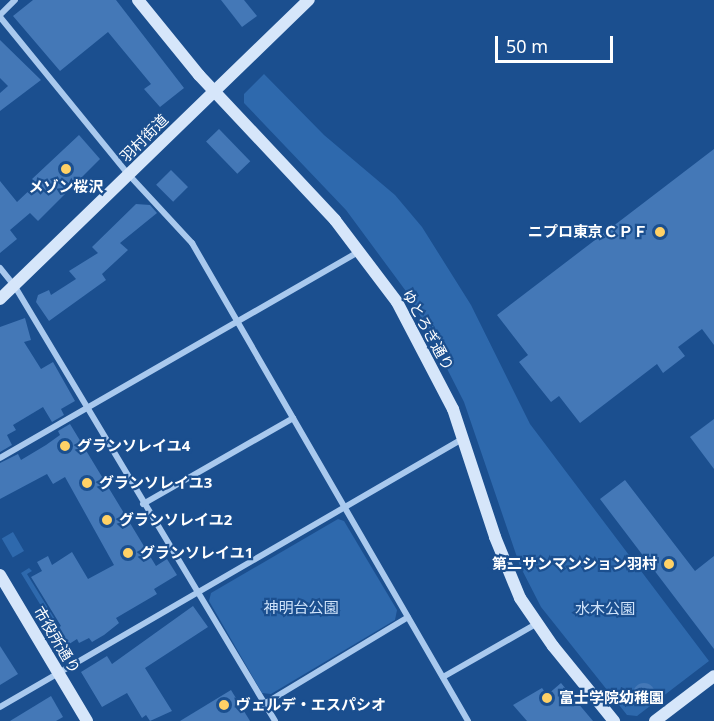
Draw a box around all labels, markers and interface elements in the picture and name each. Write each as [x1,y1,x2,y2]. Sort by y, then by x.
scale bar [498,24,616,62]
text: 50 m [506,34,548,58]
street label: 羽村街道 [116,110,172,166]
marker: メゾン桜沢 [59,162,73,176]
place label: メゾン桜沢 [29,178,103,196]
place label: ニプロ東京ＣＰＦ [528,223,648,241]
marker: ニプロ東京ＣＰＦ [653,225,667,239]
street label: ゆとろぎ通り [398,286,458,374]
place label: グランソレイユ4 [77,437,191,455]
marker: グランソレイユ4 [58,439,72,453]
place label: グランソレイユ3 [99,474,213,492]
marker: グランソレイユ3 [80,476,94,490]
place label: グランソレイユ2 [119,511,233,529]
marker: グランソレイユ2 [100,513,114,527]
place label: グランソレイユ1 [140,544,254,562]
marker: グランソレイユ1 [121,546,135,560]
place label: 第二サンマンション羽村 [492,555,657,573]
marker: 第二サンマンション羽村 [662,557,676,571]
park label: 神明台公園 [264,599,338,617]
park label: 水木公園 [575,600,635,618]
street label: 市役所通り [30,603,84,677]
place label: 富士学院幼稚園 [559,689,664,707]
marker: 富士学院幼稚園 [540,691,554,705]
place label: ヴェルデ・エスパシオ [236,696,386,714]
marker: ヴェルデ・エスパシオ [217,698,231,712]

